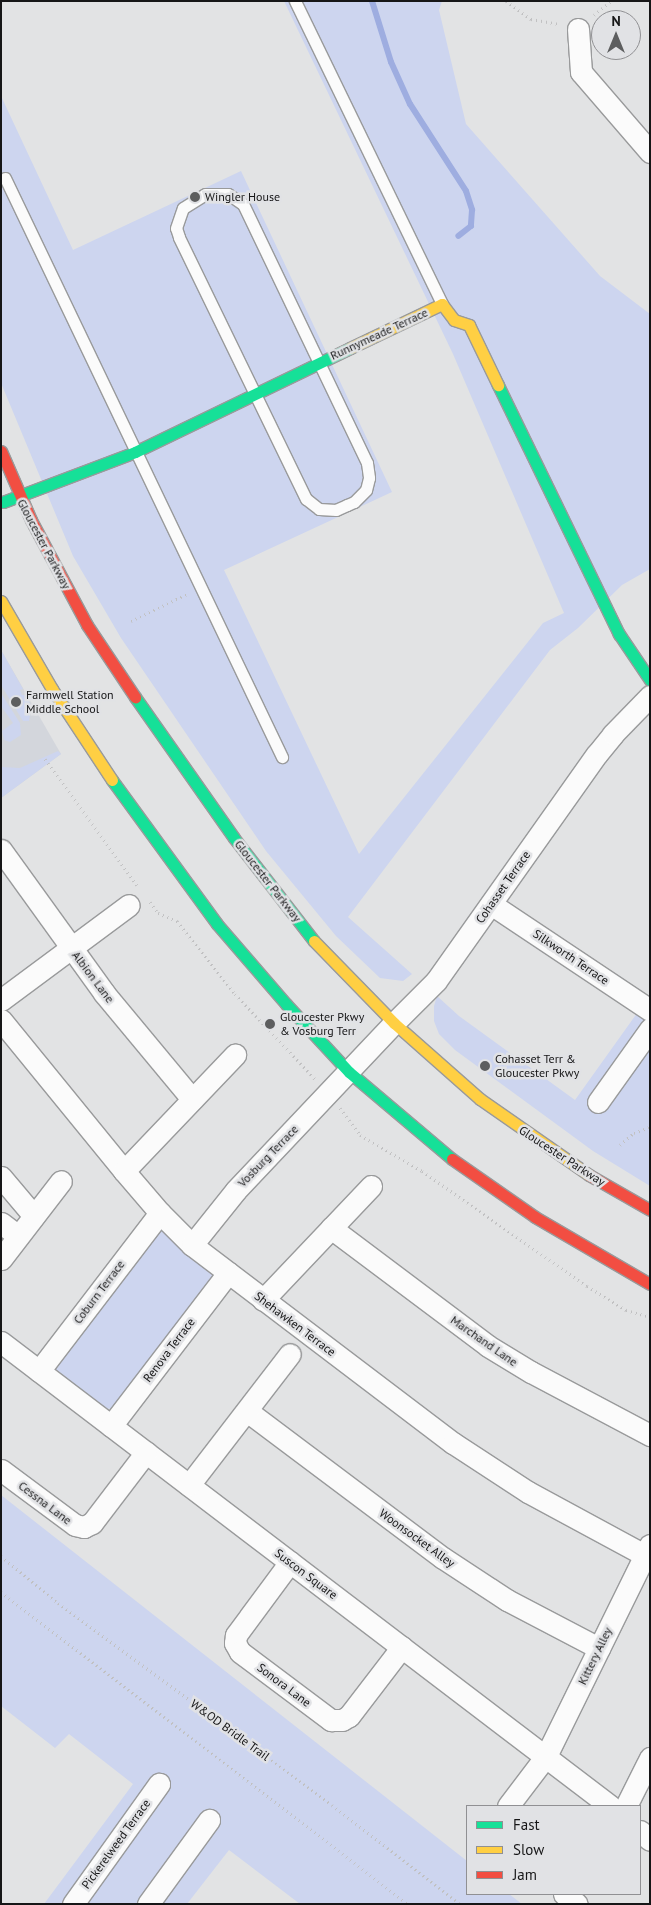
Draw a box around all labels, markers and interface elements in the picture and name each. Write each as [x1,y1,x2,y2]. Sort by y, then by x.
north arrow [591,10,641,60]
text: N [611,12,621,30]
place label: Wingler House [205,190,280,204]
marker: Wingler House [189,191,201,203]
street label: Runnymeade Terrace [328,305,430,363]
street label: Gloucester Parkway [14,497,74,591]
place label: Farmwell Station Middle School [26,688,114,716]
marker: Farmwell Station Middle School [10,696,22,708]
street label: Gloucester Parkway [232,837,304,925]
street label: Cohasset Terrace [473,848,533,926]
street label: Silkworth Terrace [530,926,612,988]
street label: Albion Lane [69,948,117,1006]
place label: Gloucester Pkwy & Vosburg Terr [280,1010,364,1038]
marker: Gloucester Pkwy & Vosburg Terr [264,1018,276,1030]
place label: Cohasset Terr & Gloucester Pkwy [495,1052,579,1080]
marker: Cohasset Terr & Gloucester Pkwy [479,1060,491,1072]
street label: Vosburg Terrace [235,1122,301,1190]
street label: Gloucester Parkway [516,1123,608,1189]
street label: Coburn Terrace [70,1257,128,1327]
street label: Shehawken Terrace [251,1289,339,1359]
street label: Marchand Lane [448,1313,520,1369]
street label: Renova Terrace [140,1315,198,1385]
street label: Cessna Lane [16,1478,74,1528]
street label: Woonsocket Alley [376,1506,458,1570]
street label: Suscon Square [272,1546,340,1602]
street label: Kittery Alley [575,1625,615,1687]
street label: Sonora Lane [254,1660,314,1710]
street label: W&OD Bridle Trail [187,1696,273,1764]
street label: Pickerelweed Terrace [79,1796,153,1892]
legend [466,1805,641,1895]
text: Fast [513,1815,540,1834]
text: Slow [513,1840,544,1859]
text: Jam [513,1865,537,1884]

